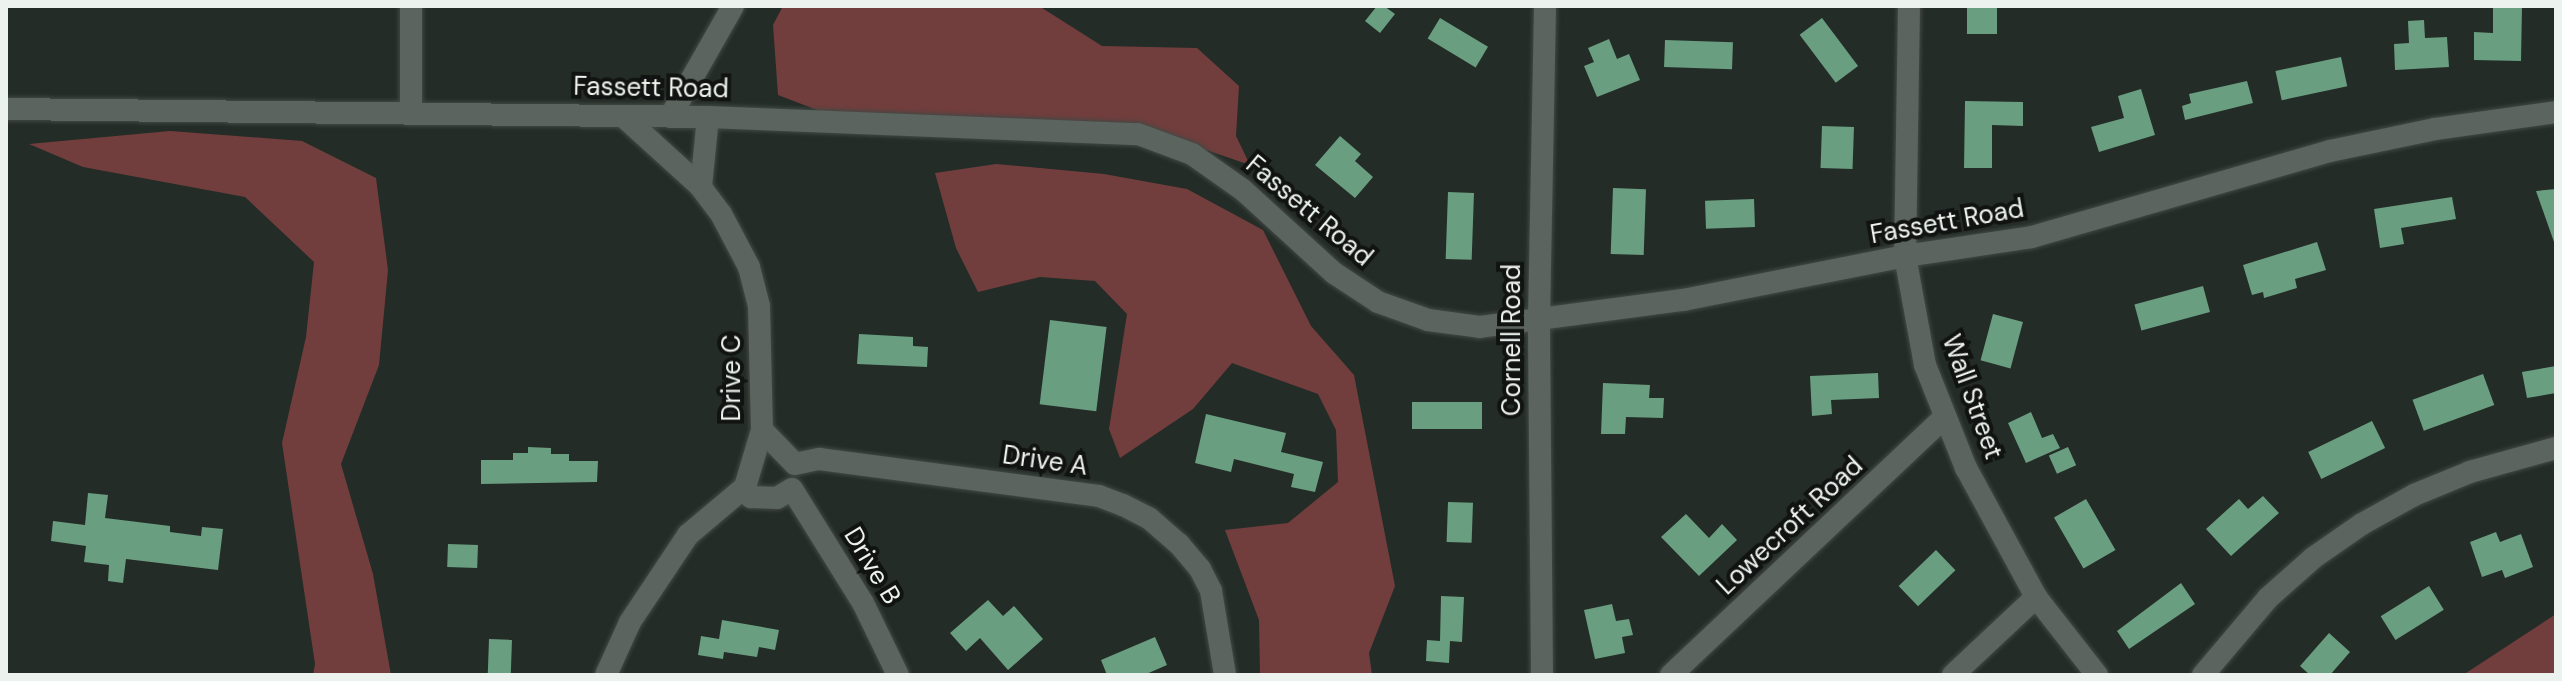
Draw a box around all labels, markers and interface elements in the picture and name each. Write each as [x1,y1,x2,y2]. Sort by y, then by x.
street label: Fassett Road [573,71,729,105]
street label: Fassett Road [1239,149,1379,273]
street label: Fassett Road [1868,193,2026,251]
street label: Cornell Road [1496,264,1528,416]
street label: Wall Street [1935,330,2009,464]
street label: Drive C [716,334,748,422]
street label: Drive A [1000,440,1090,482]
street label: Lowecroft Road [1711,450,1869,602]
street label: Drive B [837,522,907,610]

